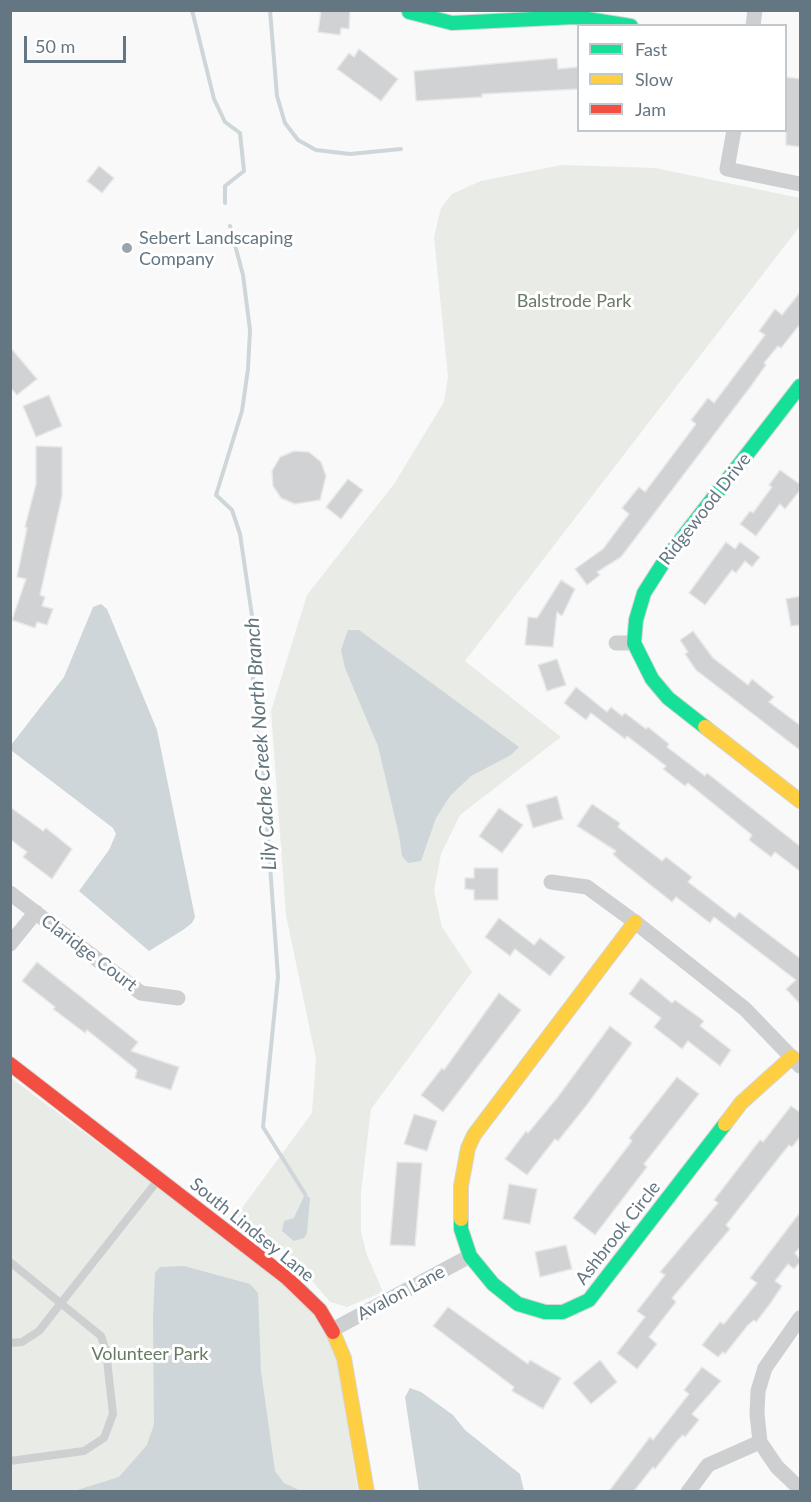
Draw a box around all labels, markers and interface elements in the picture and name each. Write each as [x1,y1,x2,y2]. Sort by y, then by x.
scale bar [27,24,129,62]
legend [577,24,787,132]
text: 50 m [35,35,75,57]
text: Fast [635,38,667,60]
text: Slow [635,68,673,90]
text: Jam [635,98,666,120]
place label: Sebert Landscaping Company [139,227,293,270]
marker: Sebert Landscaping Company [120,241,134,255]
park label: Balstrode Park [517,290,631,312]
street label: Ridgewood Drive [655,449,755,569]
water label: Lily Cache Creek North Branch [240,617,282,871]
street label: Claridge Court [37,910,141,996]
street label: South Lindsey Lane [186,1173,318,1287]
street label: Ashbrook Circle [571,1177,665,1289]
street label: Avalon Lane [353,1261,449,1325]
park label: Volunteer Park [92,1343,208,1365]

